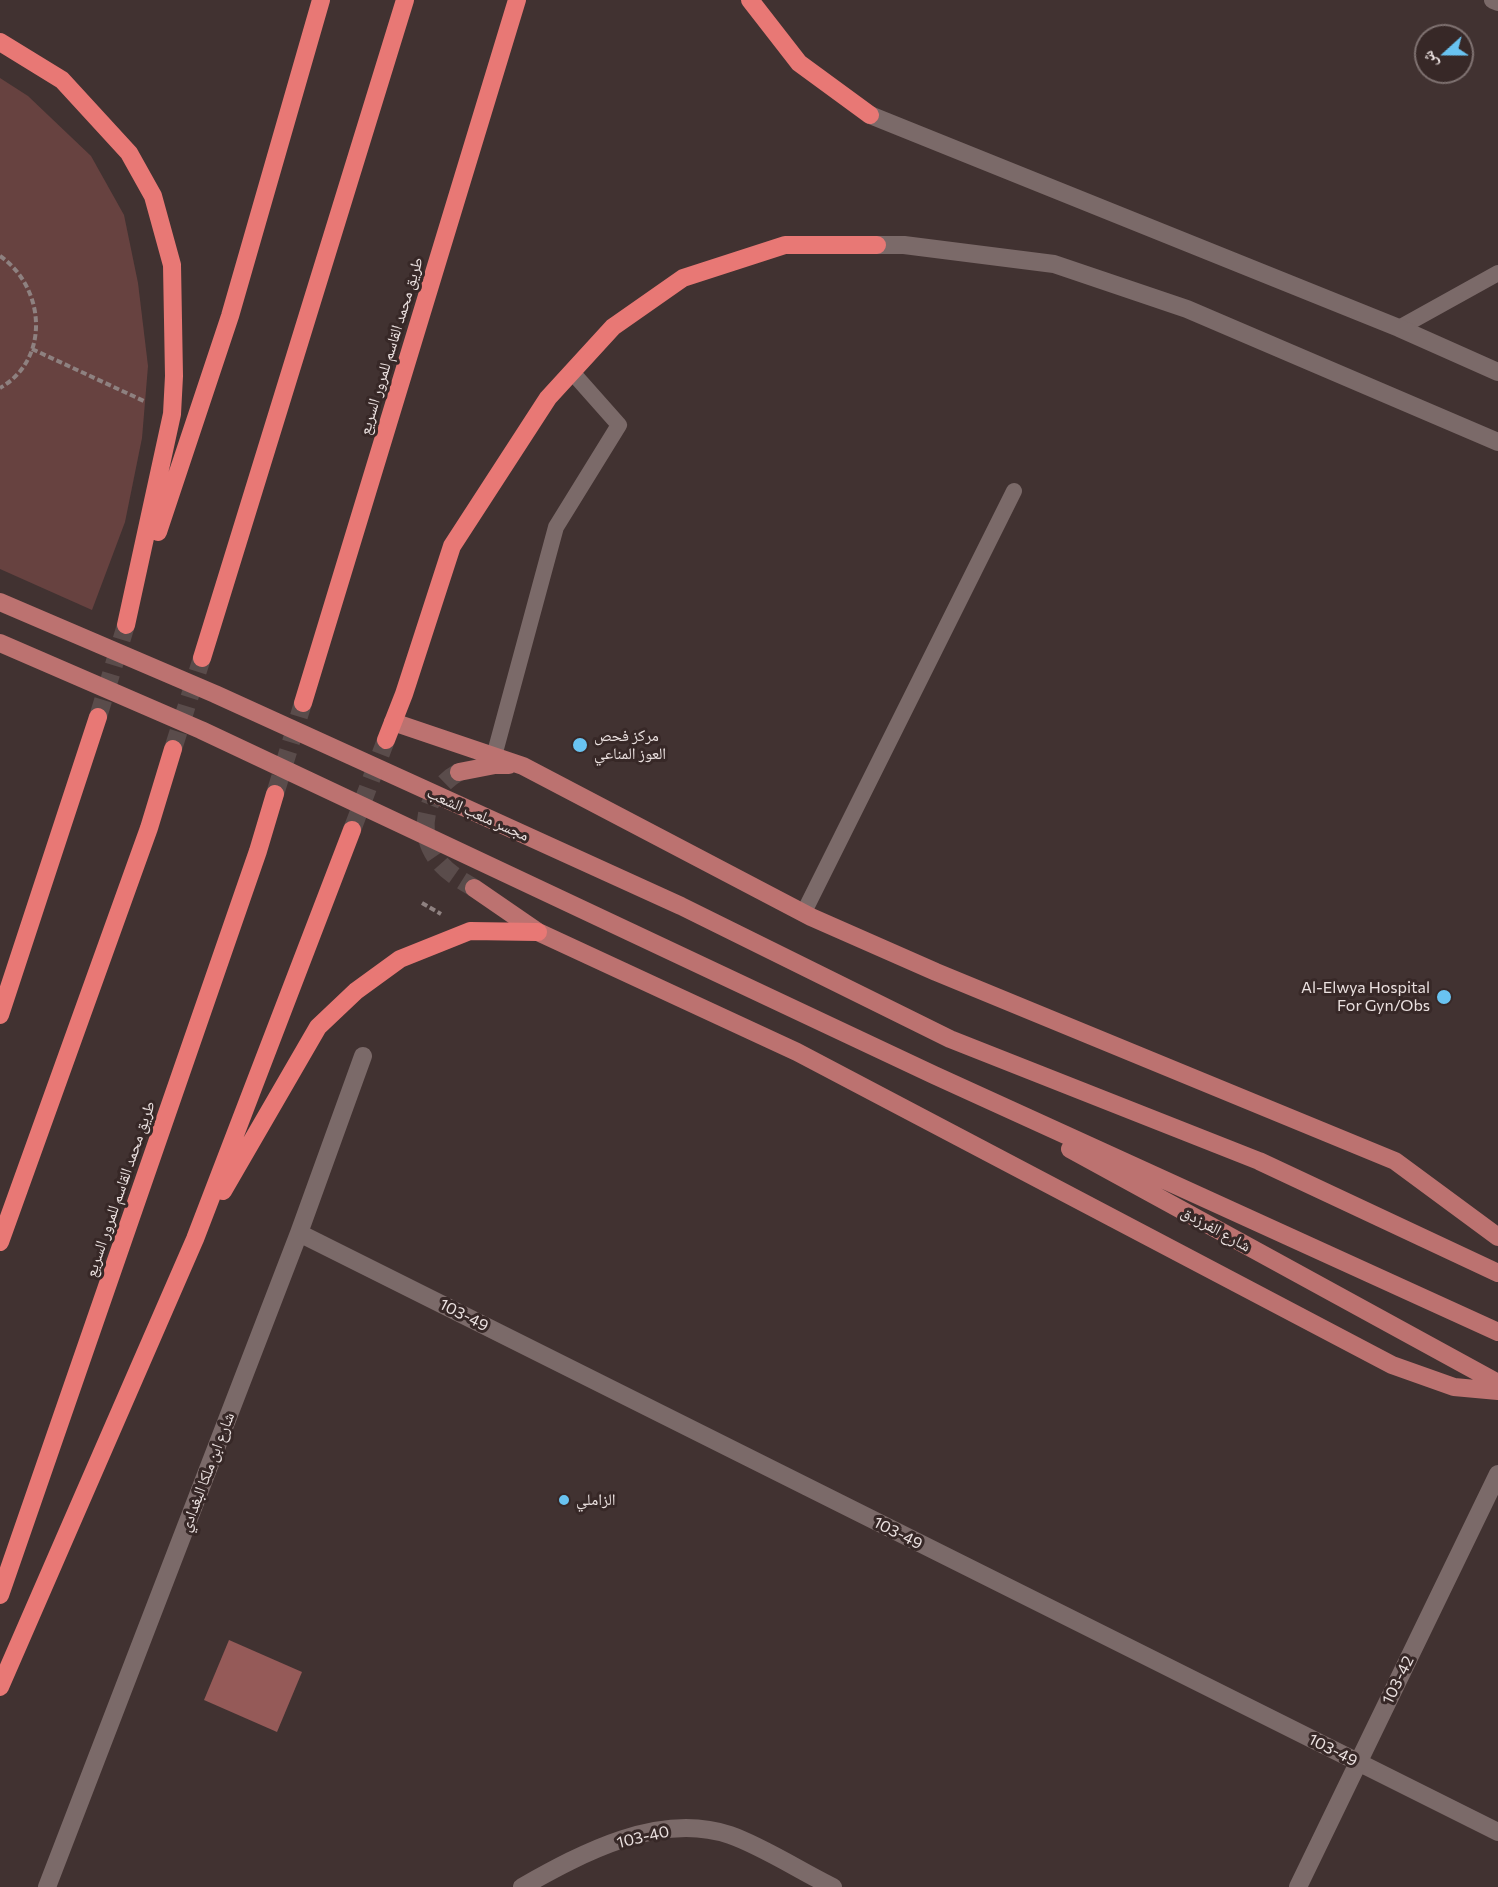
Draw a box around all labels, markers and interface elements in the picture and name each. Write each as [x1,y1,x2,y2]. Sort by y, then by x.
north arrow [1414,24,1474,84]
text: ش [1417,49,1441,71]
street label: طريق محمد القاسم للمرور السريع [355,255,427,437]
place label: مركز فحص العوز المناعي [594,726,666,764]
marker: مركز فحص العوز المناعي [571,736,589,754]
street label: مجسر ملعب الشعب [424,783,532,845]
place label: Al-Elwya Hospital For Gyn/Obs [1301,978,1430,1016]
marker: Al-Elwya Hospital For Gyn/Obs [1435,988,1453,1006]
street label: طريق محمد القاسم للمرور السريع [81,1098,159,1280]
street label: شارع الفرزدق [1178,1202,1254,1256]
street label: 103-49 [436,1295,492,1335]
street label: شارع ابن ملكا البغدادي [175,1410,239,1534]
place label: الزاملي [576,1490,616,1510]
marker: الزاملي [557,1493,571,1507]
street label: 103-49 [870,1513,926,1553]
street label: 103-42 [1378,1653,1418,1707]
street label: 103-49 [1305,1730,1361,1770]
street label: 103-40 [615,1822,671,1852]

